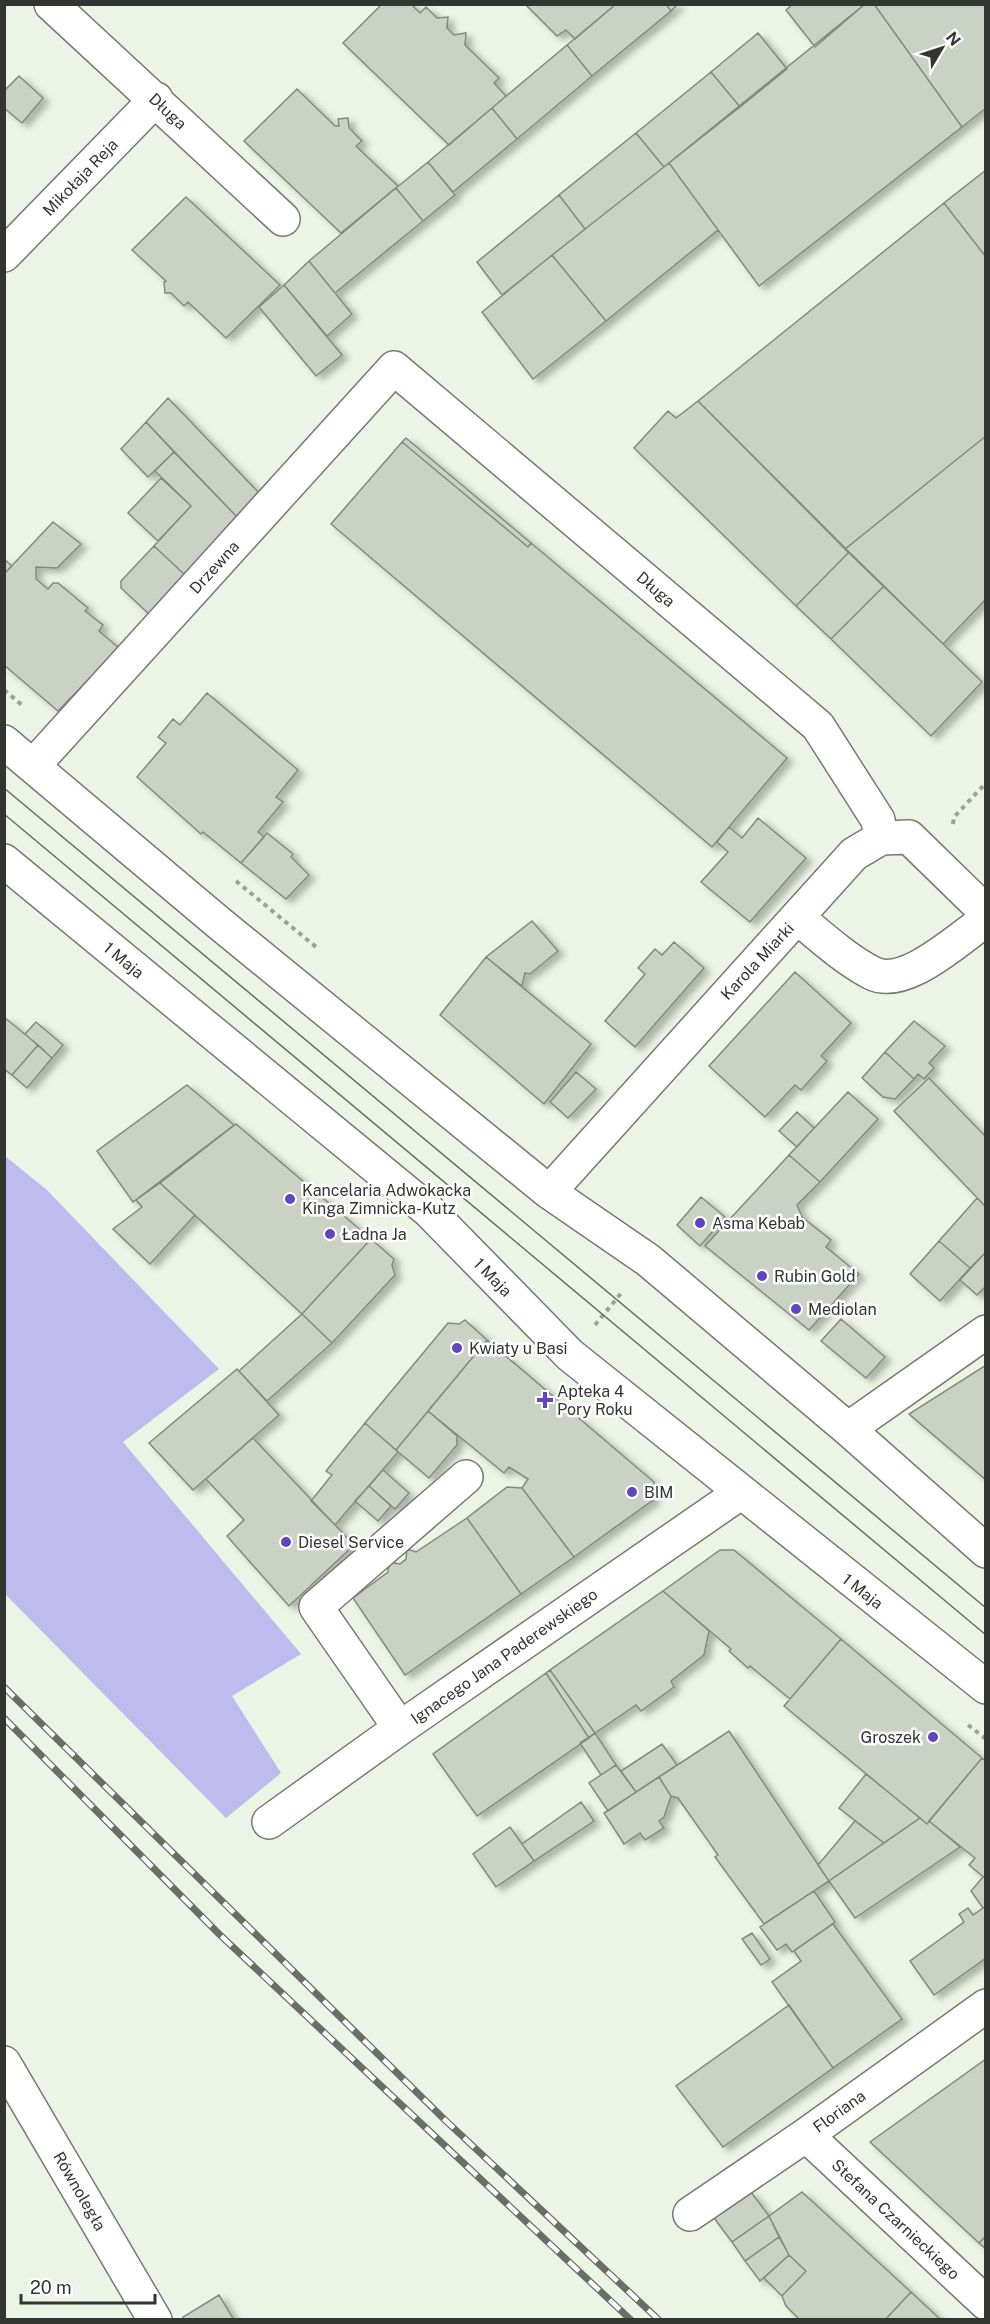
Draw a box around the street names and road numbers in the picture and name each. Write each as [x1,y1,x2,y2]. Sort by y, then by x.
street label: Długa [145,89,190,133]
street label: Mikołaja Reja [39,135,122,220]
street label: Drzewna [186,537,243,598]
street label: Długa [633,568,679,611]
street label: Karola Miarki [717,919,798,1004]
street label: 1 Maja [100,938,148,983]
street label: 1 Maja [470,1254,516,1301]
street label: 1 Maja [839,1570,887,1613]
street label: Ignacego Jana Paderewskiego [407,1585,601,1728]
street label: Floriana [809,2086,869,2137]
street label: Równoległa [49,2148,110,2234]
street label: Stefana Czarnieckiego [828,2155,963,2284]

